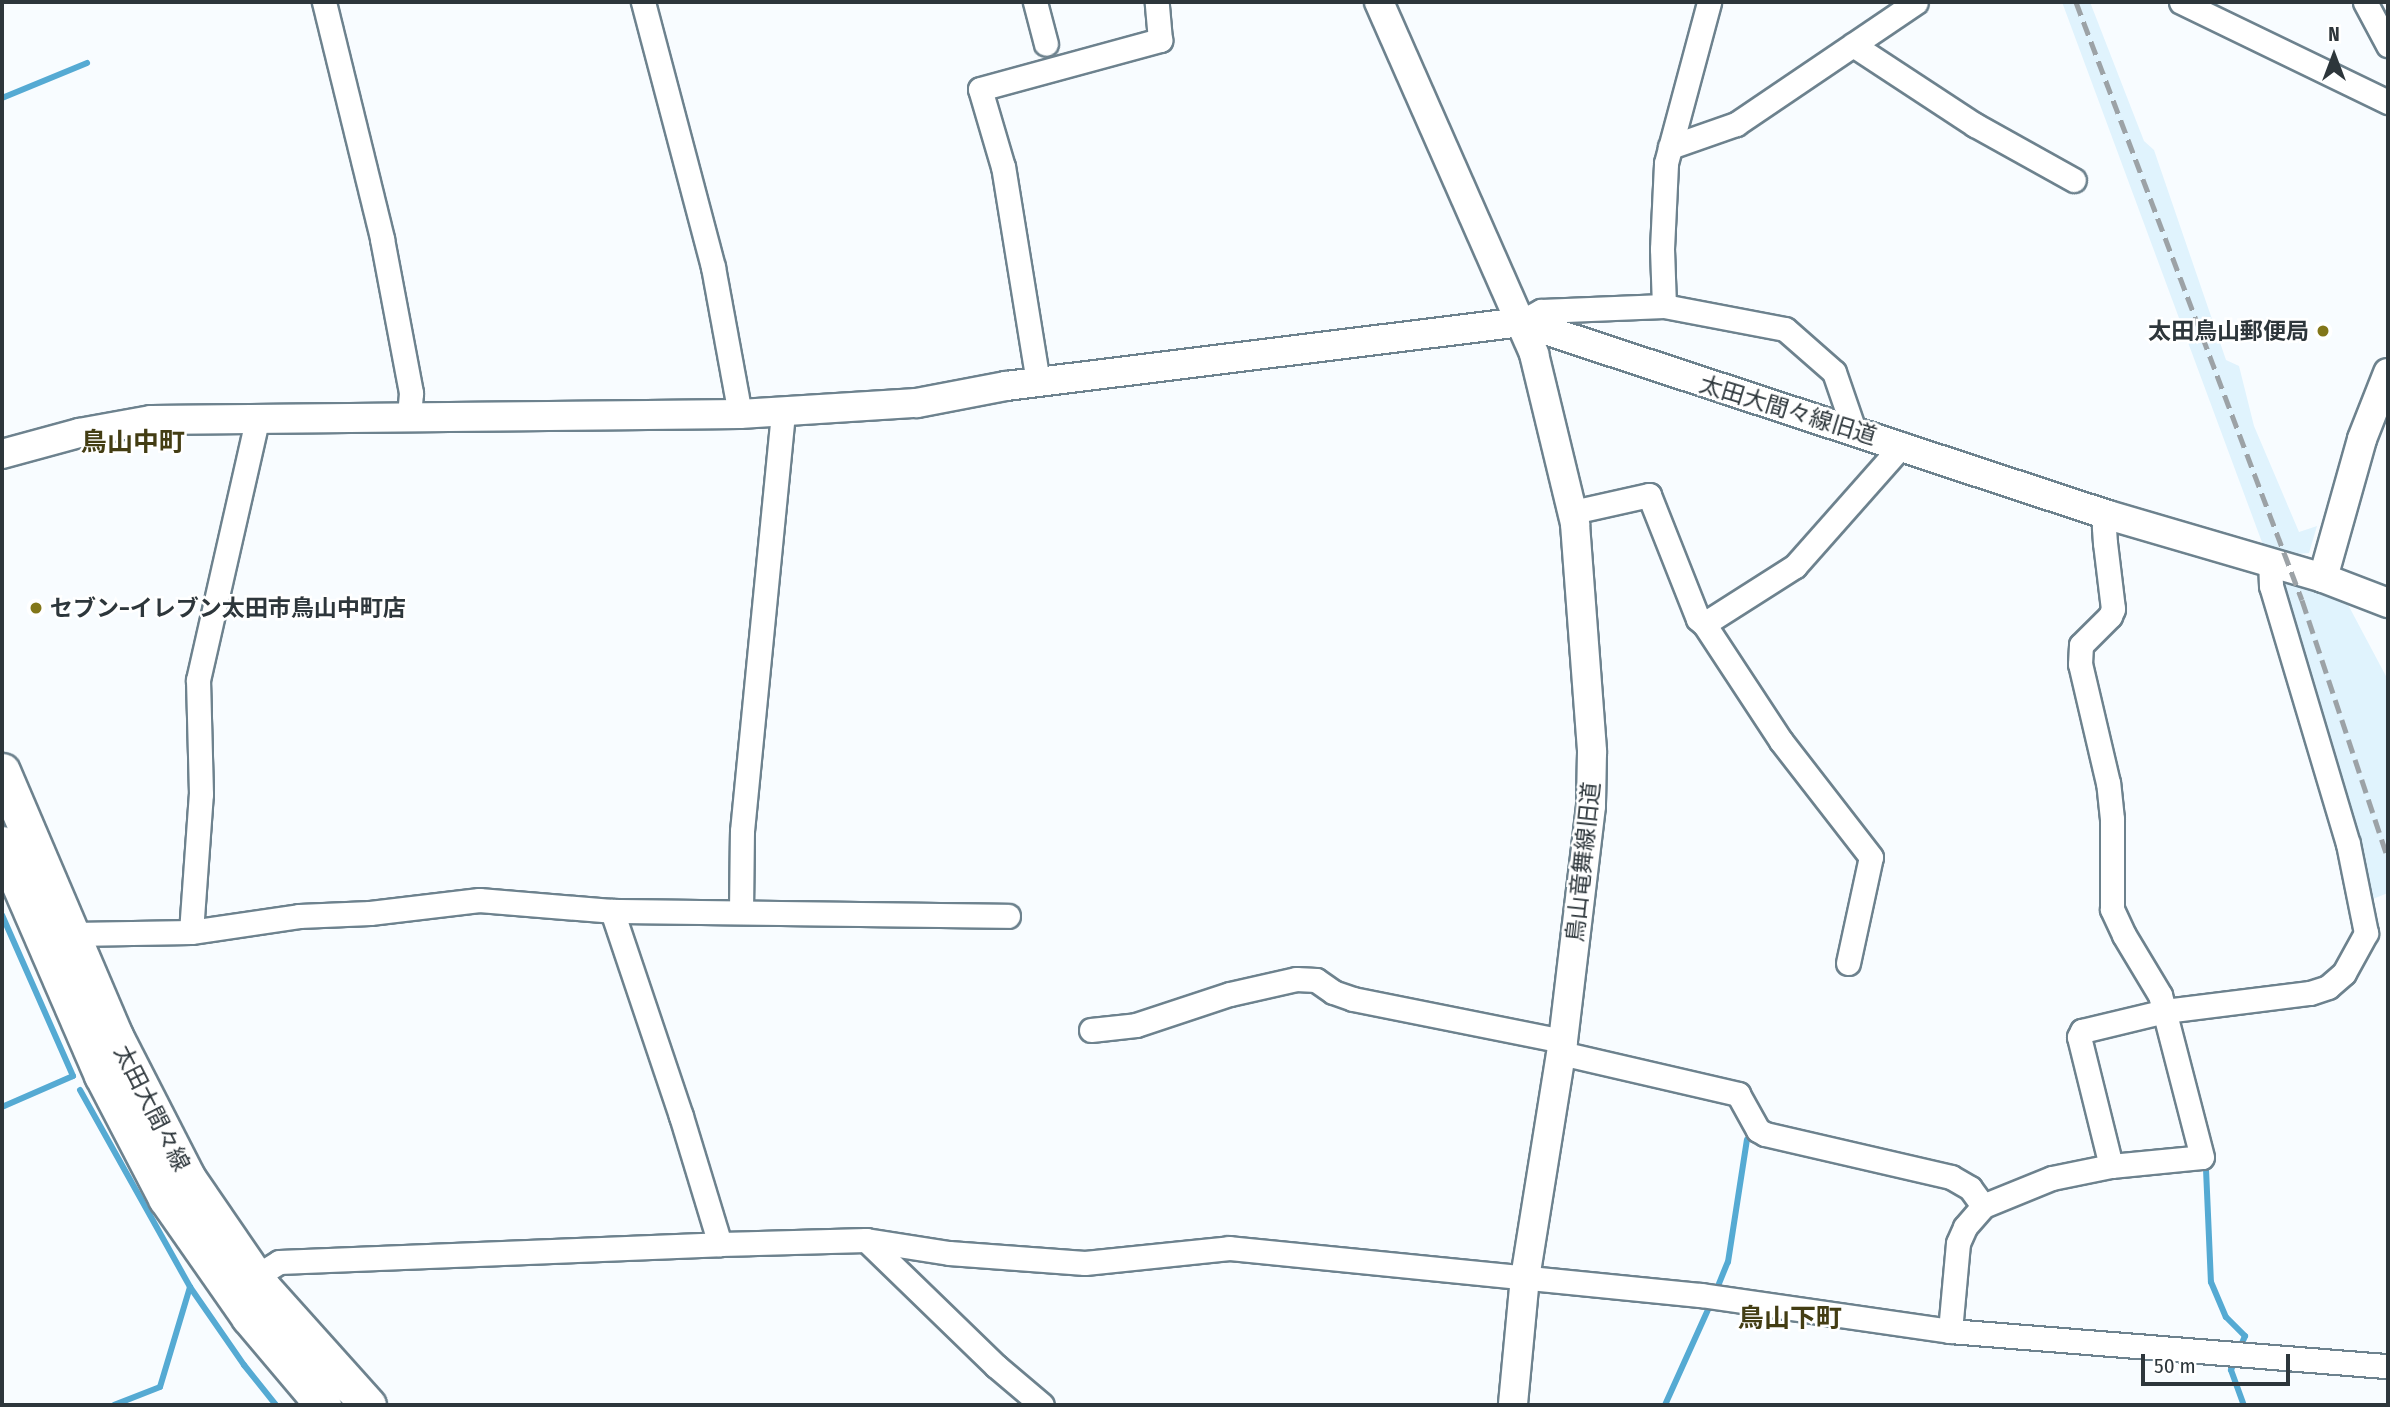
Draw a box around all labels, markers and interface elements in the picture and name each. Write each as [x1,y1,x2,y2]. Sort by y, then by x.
north arrow [2299,21,2369,91]
text: N [2328,23,2340,46]
place label: 太田鳥山郵便局 [2148,317,2309,345]
marker: 太田鳥山郵便局 [2315,323,2331,339]
street label: 太田大間々線旧道 [1696,370,1880,450]
district label: 鳥山中町 [81,427,185,459]
place label: セブン−イレブン太田市鳥山中町店 [50,594,406,622]
marker: セブン−イレブン太田市鳥山中町店 [28,600,44,616]
street label: 鳥山竜舞線旧道 [1561,780,1605,944]
street label: 太田大間々線 [108,1040,196,1176]
district label: 鳥山下町 [1738,1303,1842,1335]
scale bar [2145,1340,2294,1384]
text: 50 m [2154,1353,2196,1379]

